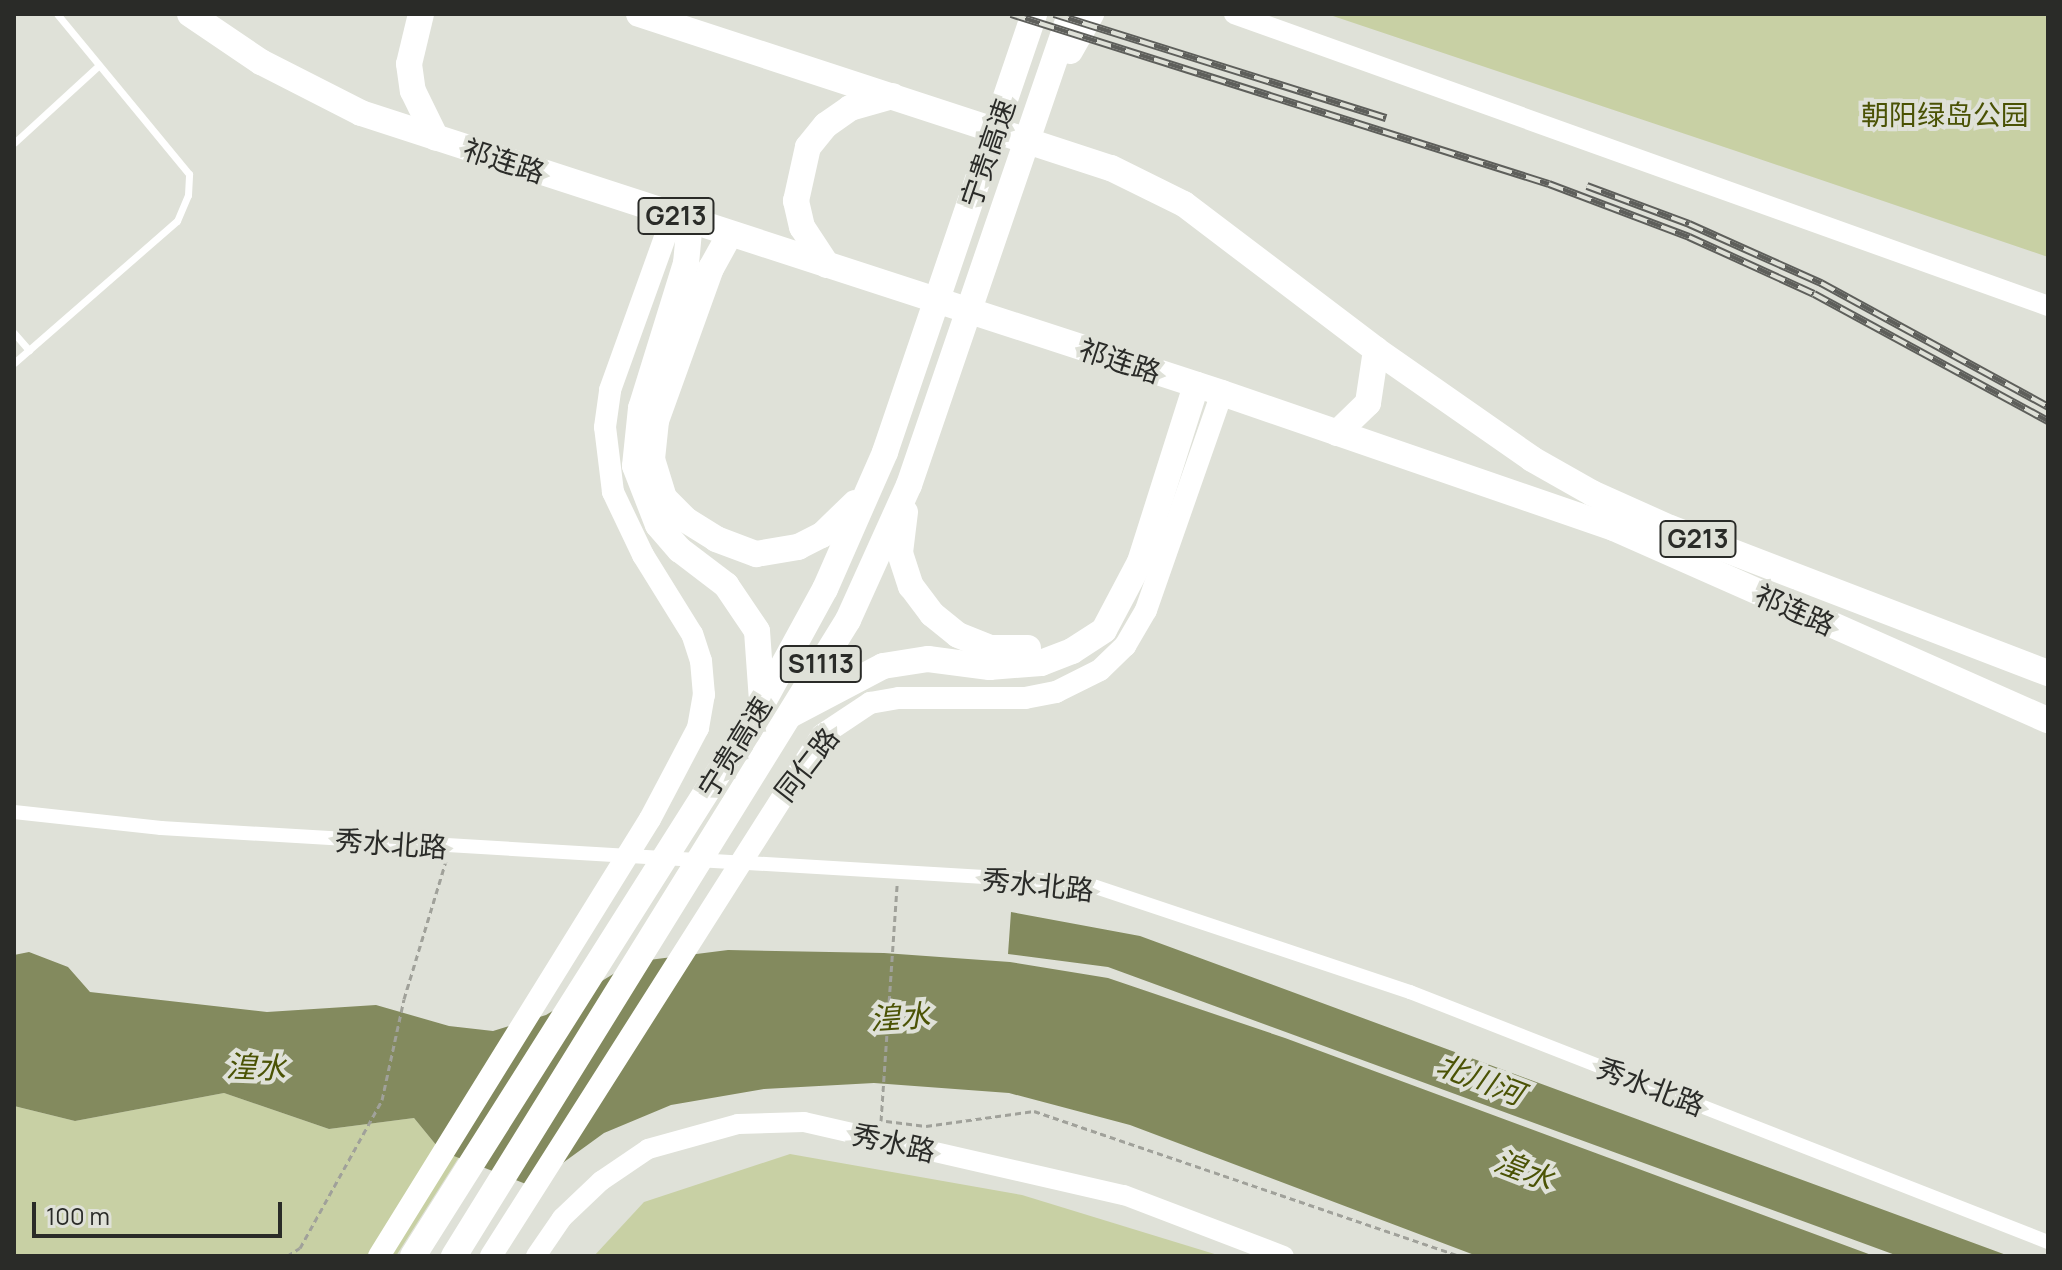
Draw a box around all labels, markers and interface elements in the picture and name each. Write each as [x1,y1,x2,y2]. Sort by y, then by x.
street label: 宁贵高速 [953,95,1021,211]
park label: 朝阳绿岛公园 [1861,97,2029,131]
street label: 祁连路 [459,131,549,189]
road number: G213 [636,194,716,238]
street label: 祁连路 [1075,331,1165,389]
road number: G213 [1658,517,1738,561]
street label: 祁连路 [1750,577,1840,641]
road number: S1113 [779,642,863,686]
street label: 宁贵高速 [690,691,778,803]
street label: 同仁路 [767,721,845,807]
street label: 秀水北路 [334,822,448,864]
street label: 秀水北路 [981,861,1095,907]
water label: 湟水 [869,997,931,1037]
water label: 北川河 [1432,1046,1528,1112]
water label: 湟水 [225,1048,287,1086]
street label: 秀水北路 [1593,1050,1709,1122]
street label: 秀水路 [849,1116,939,1168]
water label: 湟水 [1490,1142,1558,1198]
scale bar [36,1186,286,1236]
text: 100 m [46,1199,110,1232]

